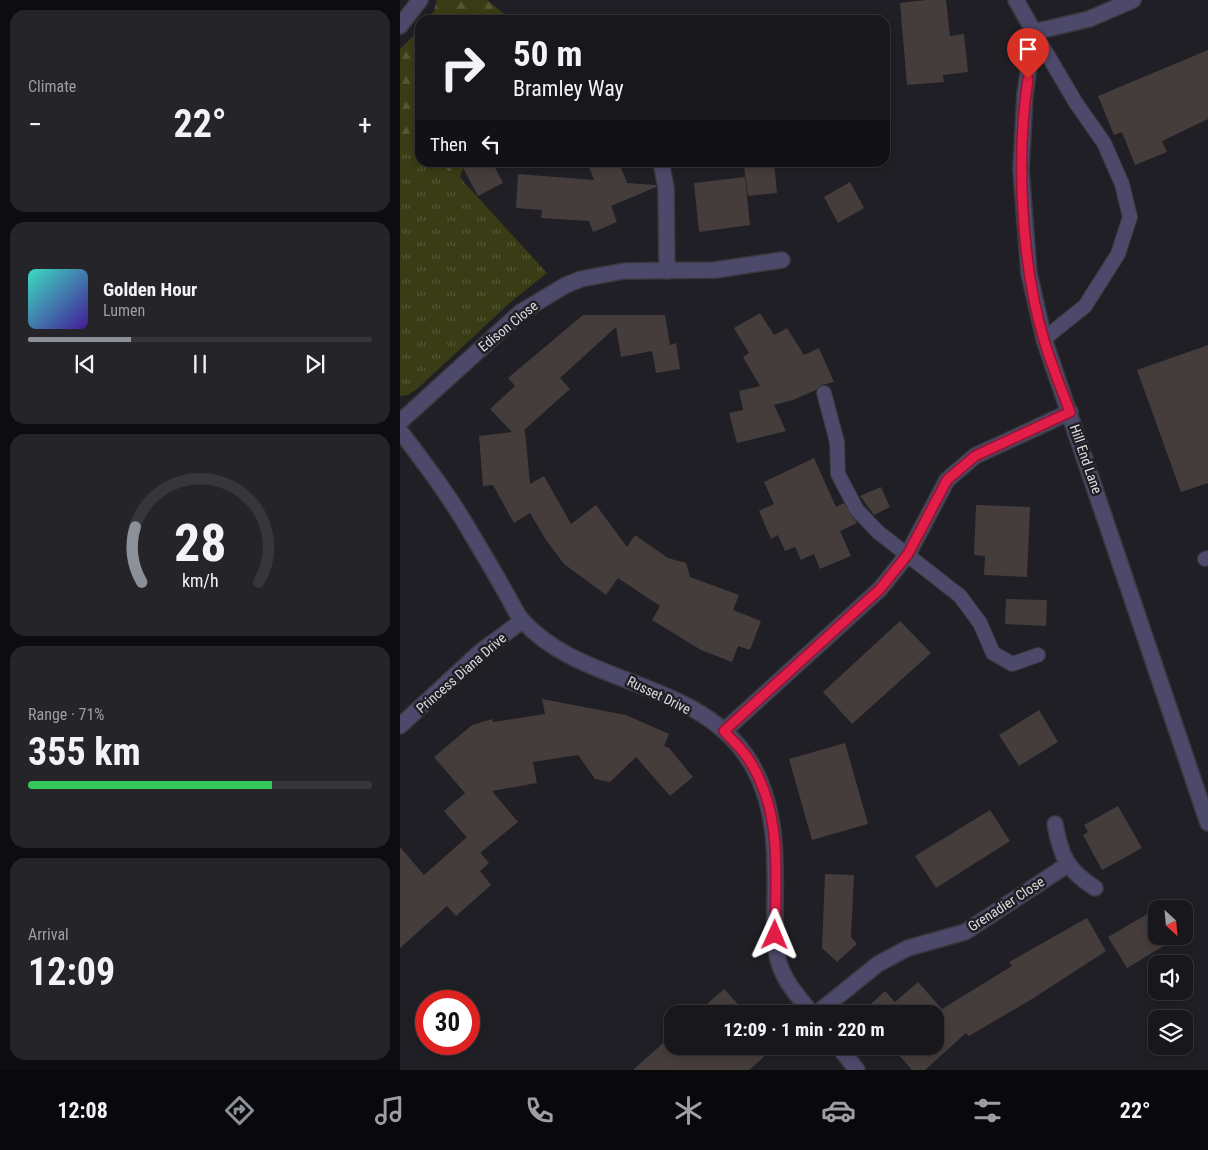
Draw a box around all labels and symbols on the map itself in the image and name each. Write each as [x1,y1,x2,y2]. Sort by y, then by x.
pin [1007,28,1049,79]
street label: Edison Close [475,297,541,355]
street label: Hill End Lane [1067,422,1105,496]
street label: Princess Diana Drive [413,629,509,716]
street label: Russet Drive [625,673,694,717]
street label: Grenadier Close [965,873,1048,935]
north arrow [1148,900,1192,945]
position arrow [748,908,800,960]
speed limit sign: 30 [415,990,480,1055]

